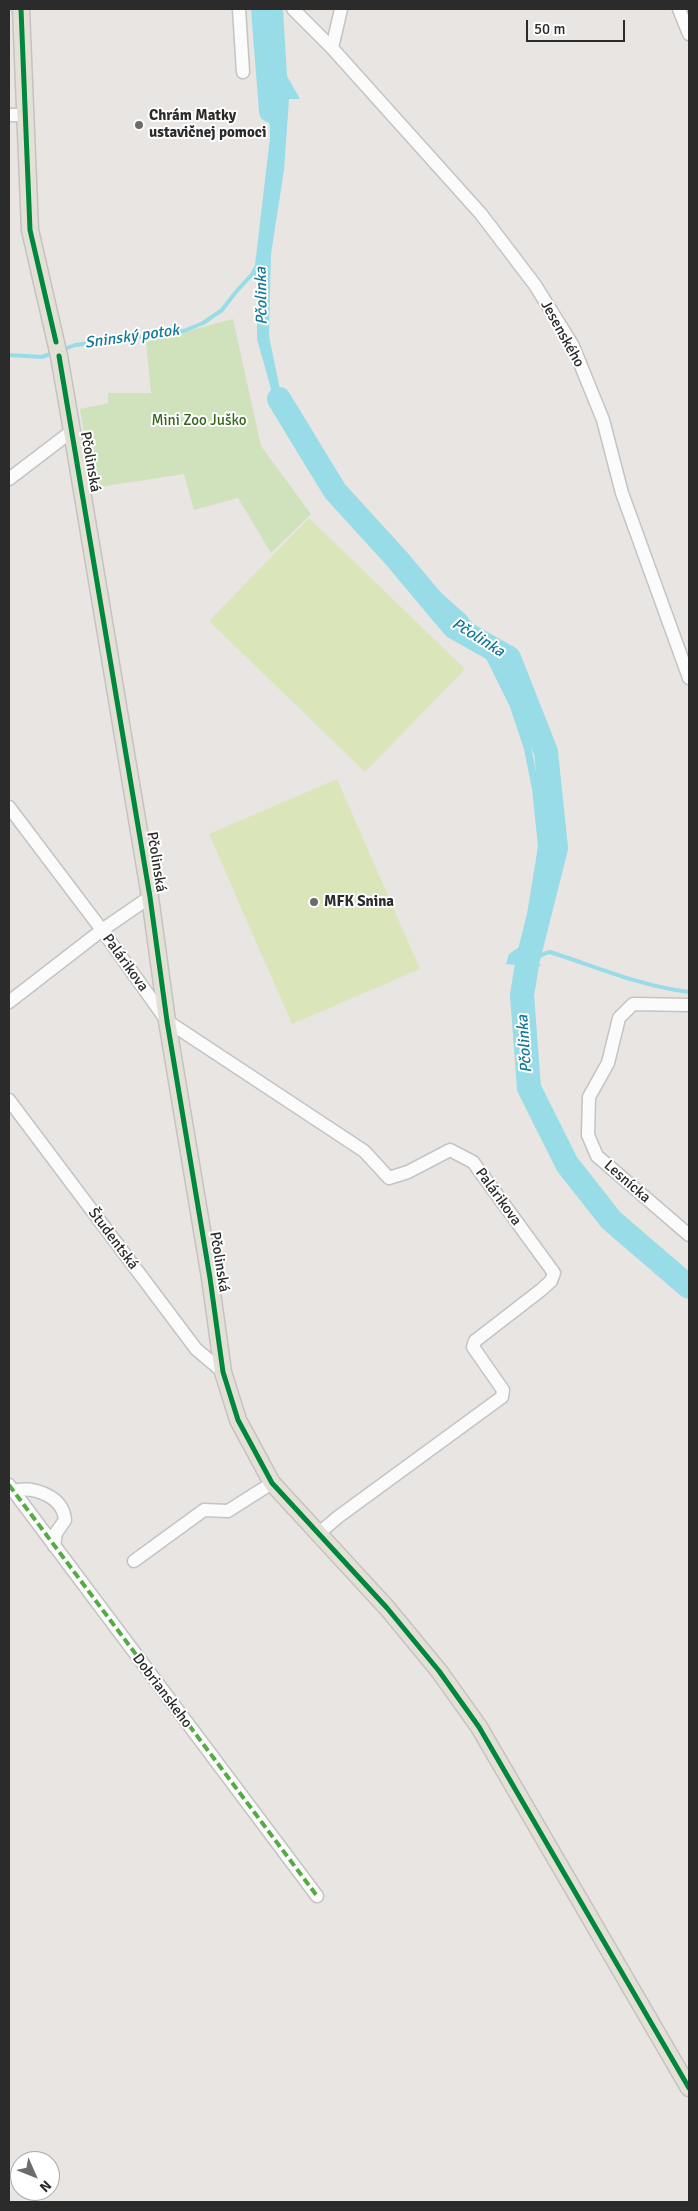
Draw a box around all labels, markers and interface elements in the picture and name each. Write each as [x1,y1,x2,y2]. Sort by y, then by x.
scale bar [528,10,627,42]
text: 50 m [534,20,565,38]
place label: Chrám Matky ustavičnej pomoci [149,107,267,142]
marker: Chrám Matky ustavičnej pomoci [133,119,145,131]
water label: Pčolinka [252,267,272,325]
street label: Jesenského [536,297,588,371]
water label: Sninský potok [84,321,180,353]
park label: Mini Zoo Juško [151,412,247,430]
street label: Pčolinská [76,430,104,494]
water label: Pčolinka [448,614,508,662]
street label: Pčolinská [142,830,170,894]
place label: MFK Snina [324,893,394,911]
marker: MFK Snina [308,896,320,908]
street label: Palárikova [98,931,152,995]
water label: Pčolinka [513,1014,537,1074]
street label: Lesnícka [600,1157,654,1207]
street label: Palárikova [471,1165,525,1229]
street label: Študentská [84,1205,142,1273]
street label: Pčolinská [205,1230,233,1294]
street label: Dobrianskeho [128,1650,196,1732]
north arrow [10,2151,60,2201]
text: N [36,2177,55,2195]

